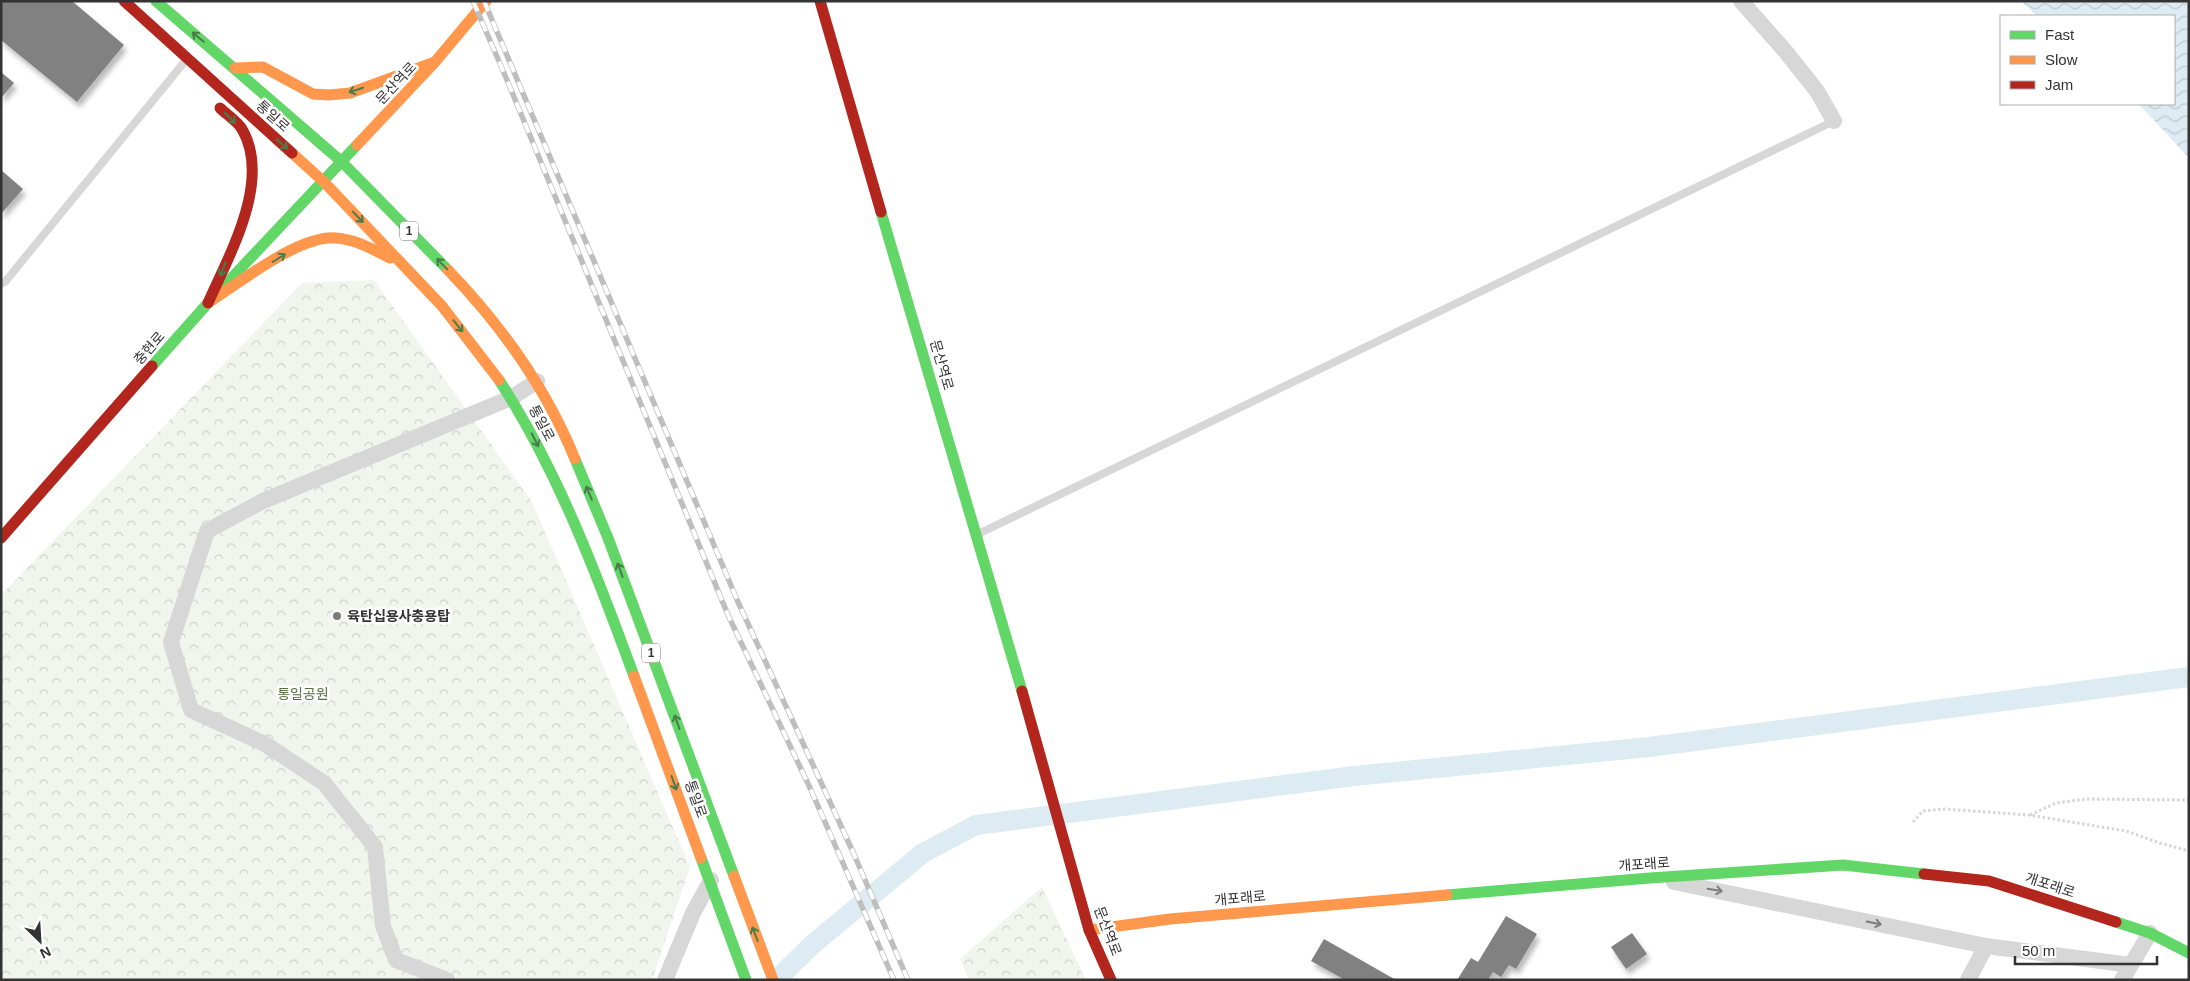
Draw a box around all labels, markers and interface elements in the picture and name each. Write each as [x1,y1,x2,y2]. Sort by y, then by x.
legend [2000,15,2175,105]
text: Fast [2045,26,2075,43]
one-way arrow [192,31,205,42]
text: Slow [2045,51,2078,68]
street label: 문산역로 [373,59,419,107]
text: Jam [2045,76,2073,93]
one-way arrow [349,86,365,95]
street label: 통일로 [253,97,293,135]
one-way arrow [224,112,236,124]
one-way arrow [276,139,289,150]
one-way arrow [352,211,364,224]
road number: 1 [400,222,418,240]
one-way arrow [272,252,286,263]
one-way arrow [436,258,448,271]
one-way arrow [217,261,227,276]
one-way arrow [452,319,463,332]
street label: 충현로 [130,328,168,368]
street label: 문산역로 [927,338,957,392]
street label: 통일로 [526,402,558,444]
one-way arrow [530,433,540,448]
one-way arrow [584,486,594,501]
one-way arrow [615,563,624,578]
place label: 육탄십용사충용탑 [347,608,450,624]
marker: 육탄십용사충용탑 [331,610,343,622]
road number: 1 [642,644,660,662]
park label: 통일공원 [277,686,329,702]
one-way arrow [671,715,681,730]
one-way arrow [670,775,679,790]
street label: 통일로 [682,778,710,820]
street label: 개포래로 [1618,854,1670,874]
street label: 개포래로 [2023,869,2077,901]
one-way arrow [1707,885,1723,895]
street label: 개포래로 [1214,888,1266,908]
street label: 문산역로 [1091,904,1125,958]
north arrow [15,916,65,966]
one-way arrow [1866,919,1882,928]
one-way arrow [750,927,759,942]
scale bar [2015,934,2158,966]
text: 50 m [2022,942,2055,959]
text: N [38,943,53,962]

